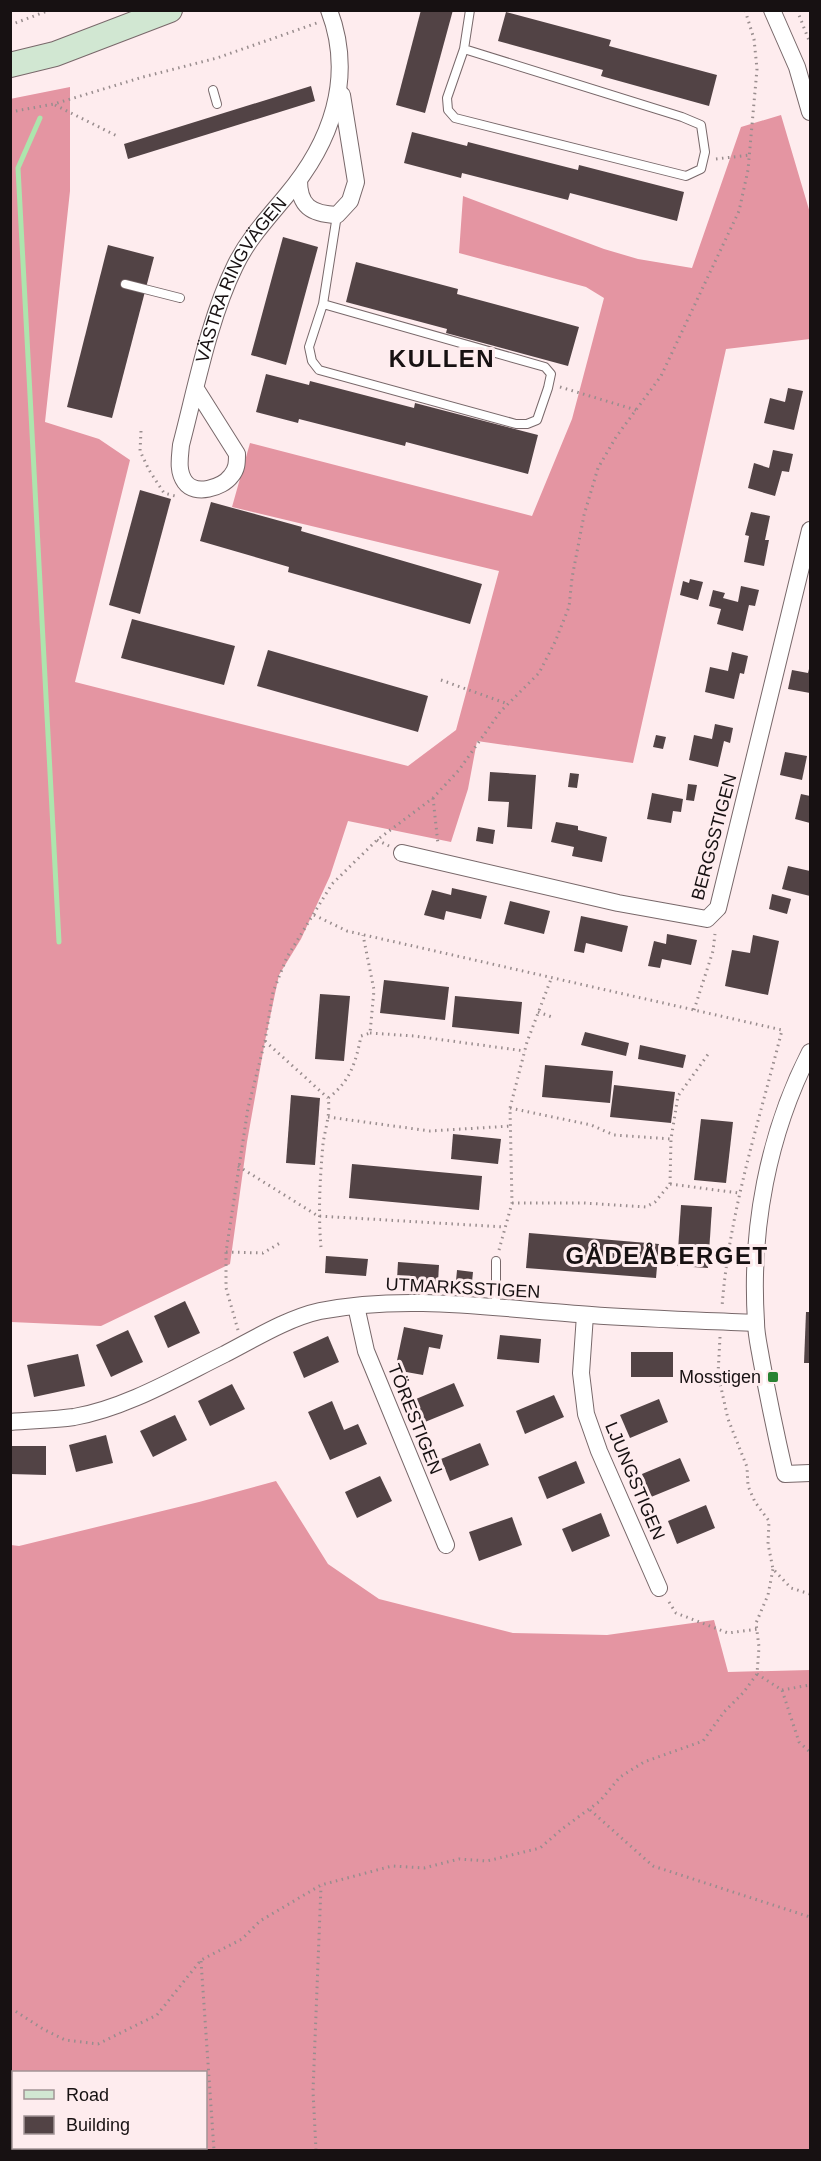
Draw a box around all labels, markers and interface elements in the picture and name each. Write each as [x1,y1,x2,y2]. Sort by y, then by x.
street label: VÄSTRA RINGVÄGEN [192,193,291,365]
district label: KULLEN [389,345,495,372]
street label: BERGSSTIGEN [688,772,740,902]
district label: GÅDEÅBERGET [565,1242,769,1269]
street label: UTMARKSSTIGEN [385,1274,541,1302]
street label: TÖRESTIGEN [384,1361,446,1477]
place label: Mosstigen [679,1367,761,1387]
marker: Mosstigen [766,1370,780,1384]
street label: LJUNGSTIGEN [601,1419,669,1543]
legend [12,2071,207,2149]
text: Road [66,2085,109,2105]
text: Building [66,2115,130,2135]

